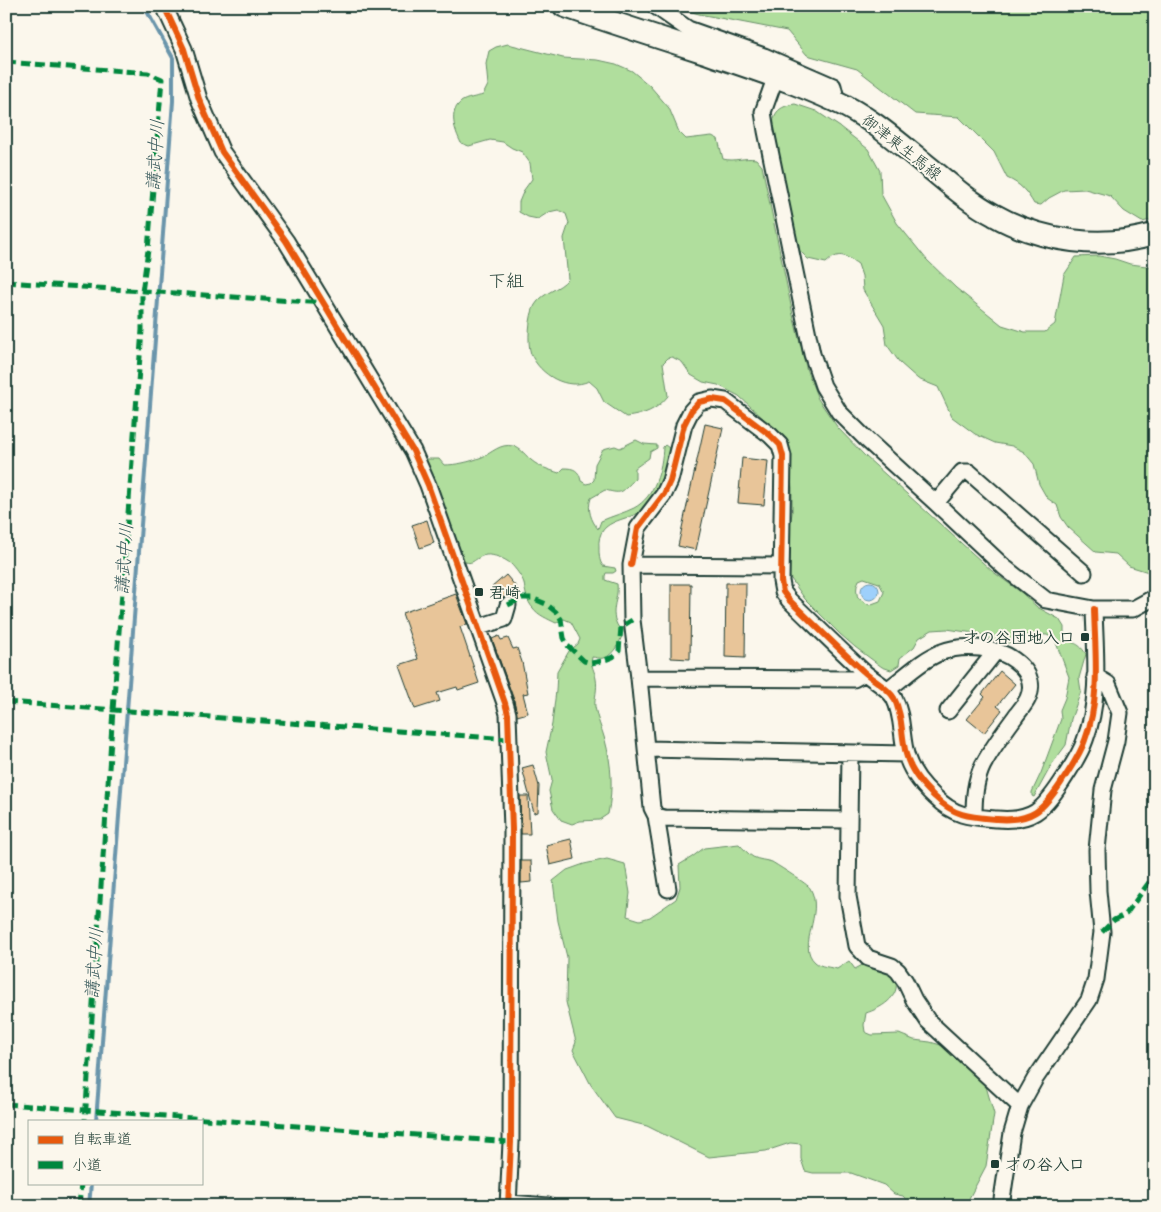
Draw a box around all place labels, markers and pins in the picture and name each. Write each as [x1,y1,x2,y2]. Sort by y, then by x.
place label: 君崎 [489,583,521,602]
marker: 君崎 [473,586,485,598]
place label: 才の谷団地入口 [963,628,1075,647]
marker: 才の谷団地入口 [1079,631,1091,643]
place label: 才の谷入口 [1005,1155,1085,1174]
marker: 才の谷入口 [989,1158,1001,1170]

